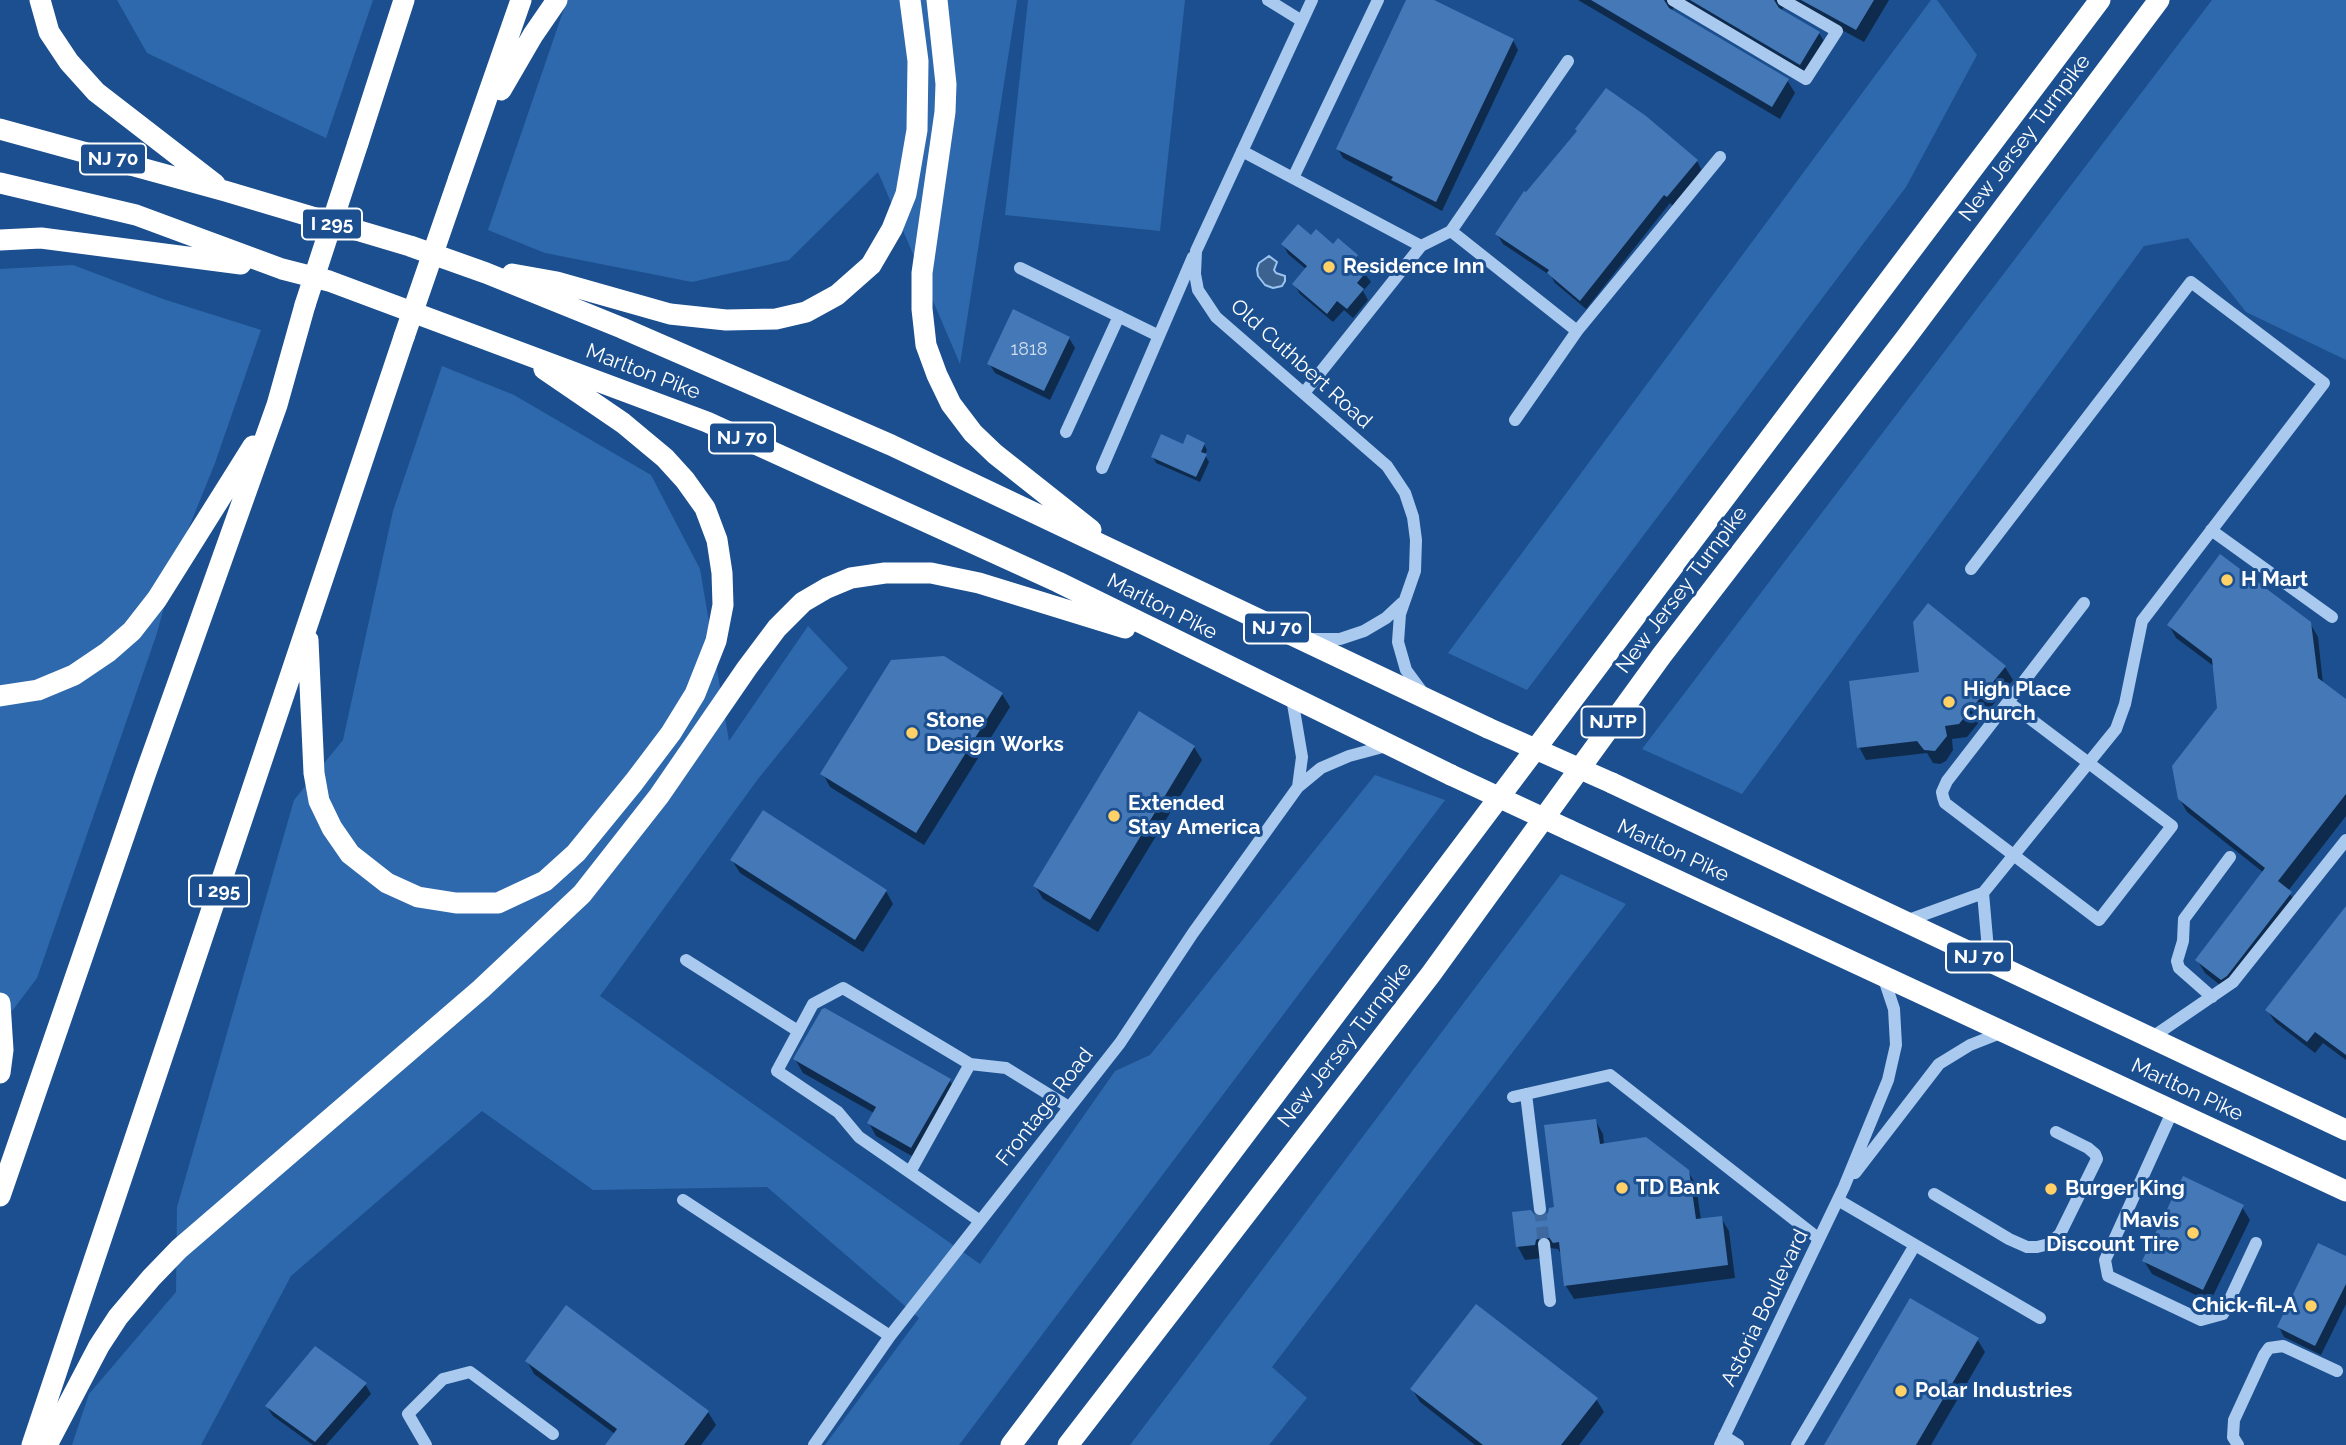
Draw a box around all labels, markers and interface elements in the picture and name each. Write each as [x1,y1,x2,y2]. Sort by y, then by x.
street label: New Jersey Turnpike [1954,50,2096,226]
road number: NJ 70 [80,144,146,174]
road number: I 295 [302,208,362,240]
place label: Residence Inn [1343,254,1484,280]
marker: Residence Inn [1321,259,1337,275]
street label: Old Cuthbert Road [1225,294,1377,434]
street label: Marlton Pike [582,339,704,405]
house number: 1818 [1011,339,1047,361]
road number: NJ 70 [709,422,775,453]
street label: New Jersey Turnpike [1611,502,1753,678]
place label: H Mart [2241,567,2308,593]
street label: Marlton Pike [1103,568,1221,646]
marker: H Mart [2219,572,2235,588]
road number: NJ 70 [1244,612,1310,643]
place label: High Place Church [1963,677,2071,727]
marker: High Place Church [1941,694,1957,710]
road number: NJTP [1582,706,1644,737]
place label: Stone Design Works [926,708,1064,758]
marker: Stone Design Works [904,725,920,741]
place label: Extended Stay America [1128,791,1261,841]
marker: Extended Stay America [1106,808,1122,824]
street label: Marlton Pike [1613,814,1733,888]
road number: I 295 [189,876,249,906]
road number: NJ 70 [1946,942,2012,973]
street label: New Jersey Turnpike [1273,957,1417,1133]
street label: Frontage Road [991,1043,1099,1171]
street label: Marlton Pike [2127,1053,2247,1127]
place label: TD Bank [1636,1175,1720,1201]
place label: Burger King [2065,1176,2185,1202]
marker: TD Bank [1614,1180,1630,1196]
marker: Burger King [2043,1181,2059,1197]
place label: Mavis Discount Tire [2046,1208,2179,1258]
street label: Astoria Boulevard [1716,1225,1814,1391]
marker: Mavis Discount Tire [2185,1225,2201,1241]
place label: Chick-fil-A [2192,1293,2297,1319]
marker: Chick-fil-A [2303,1298,2319,1314]
place label: Polar Industries [1915,1378,2072,1404]
marker: Polar Industries [1893,1383,1909,1399]

